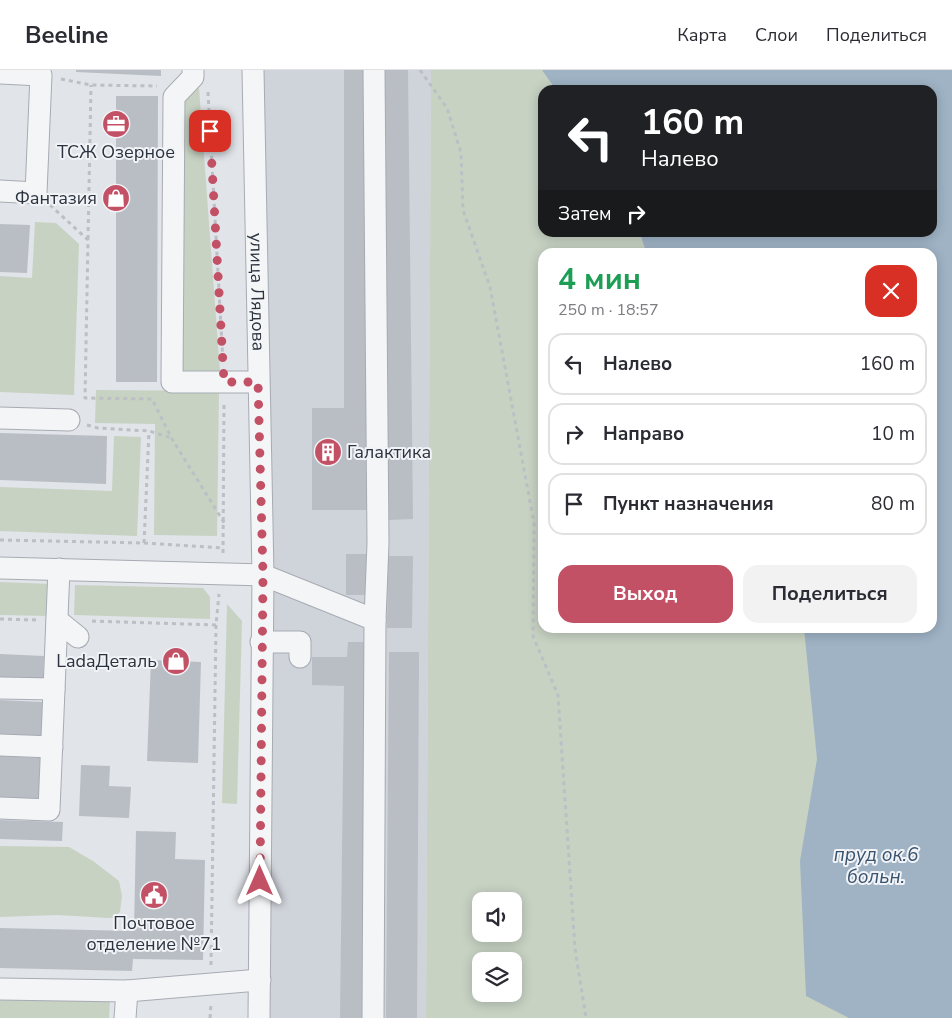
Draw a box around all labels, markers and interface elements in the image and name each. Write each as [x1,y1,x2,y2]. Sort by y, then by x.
text: Beeline [25,19,108,51]
text: Карта [677,23,727,47]
text: Слои [755,23,798,47]
text: Поделиться [826,23,927,47]
text: 160 m [641,99,744,146]
icon: left [558,105,623,170]
office icon: ТСЖ Озерное [101,109,131,139]
pin [189,110,231,152]
icon: arrive [196,117,224,145]
place label: ТСЖ Озерное [57,140,175,164]
text: Налево [641,144,719,174]
shop icon: Фантазия [101,183,131,213]
place label: Фантазия [15,186,97,210]
icon: right [622,200,650,228]
text: Затем [558,201,612,227]
street label: улица Лядова [244,233,271,351]
text: 4 мин [558,259,641,300]
button: close [865,265,917,317]
text: 250 m · 18:57 [558,299,659,321]
icon: left [560,350,588,378]
text: Налево [603,351,672,377]
text: 160 m [860,351,915,377]
icon: right [560,420,588,448]
text: Направо [603,421,684,447]
text: 10 m [871,421,915,447]
building icon: Галактика [313,437,343,467]
place label: Галактика [347,440,431,464]
icon: arrive [560,490,588,518]
text: Пункт назначения [603,491,774,517]
text: 80 m [871,491,915,517]
button: Выход [558,565,733,623]
button: Поделиться [743,565,917,623]
shop icon: LadaДеталь [161,646,191,676]
place label: LadaДеталь [56,649,157,673]
water label: пруд ок.6 больн. [834,842,919,890]
position arrow [233,854,285,906]
public building icon: Почтовое отделение №71 [139,880,169,910]
map controls [472,892,522,1002]
button: sound [472,892,522,942]
place label: Почтовое отделение №71 [86,911,222,956]
button: layers [472,952,522,1002]

